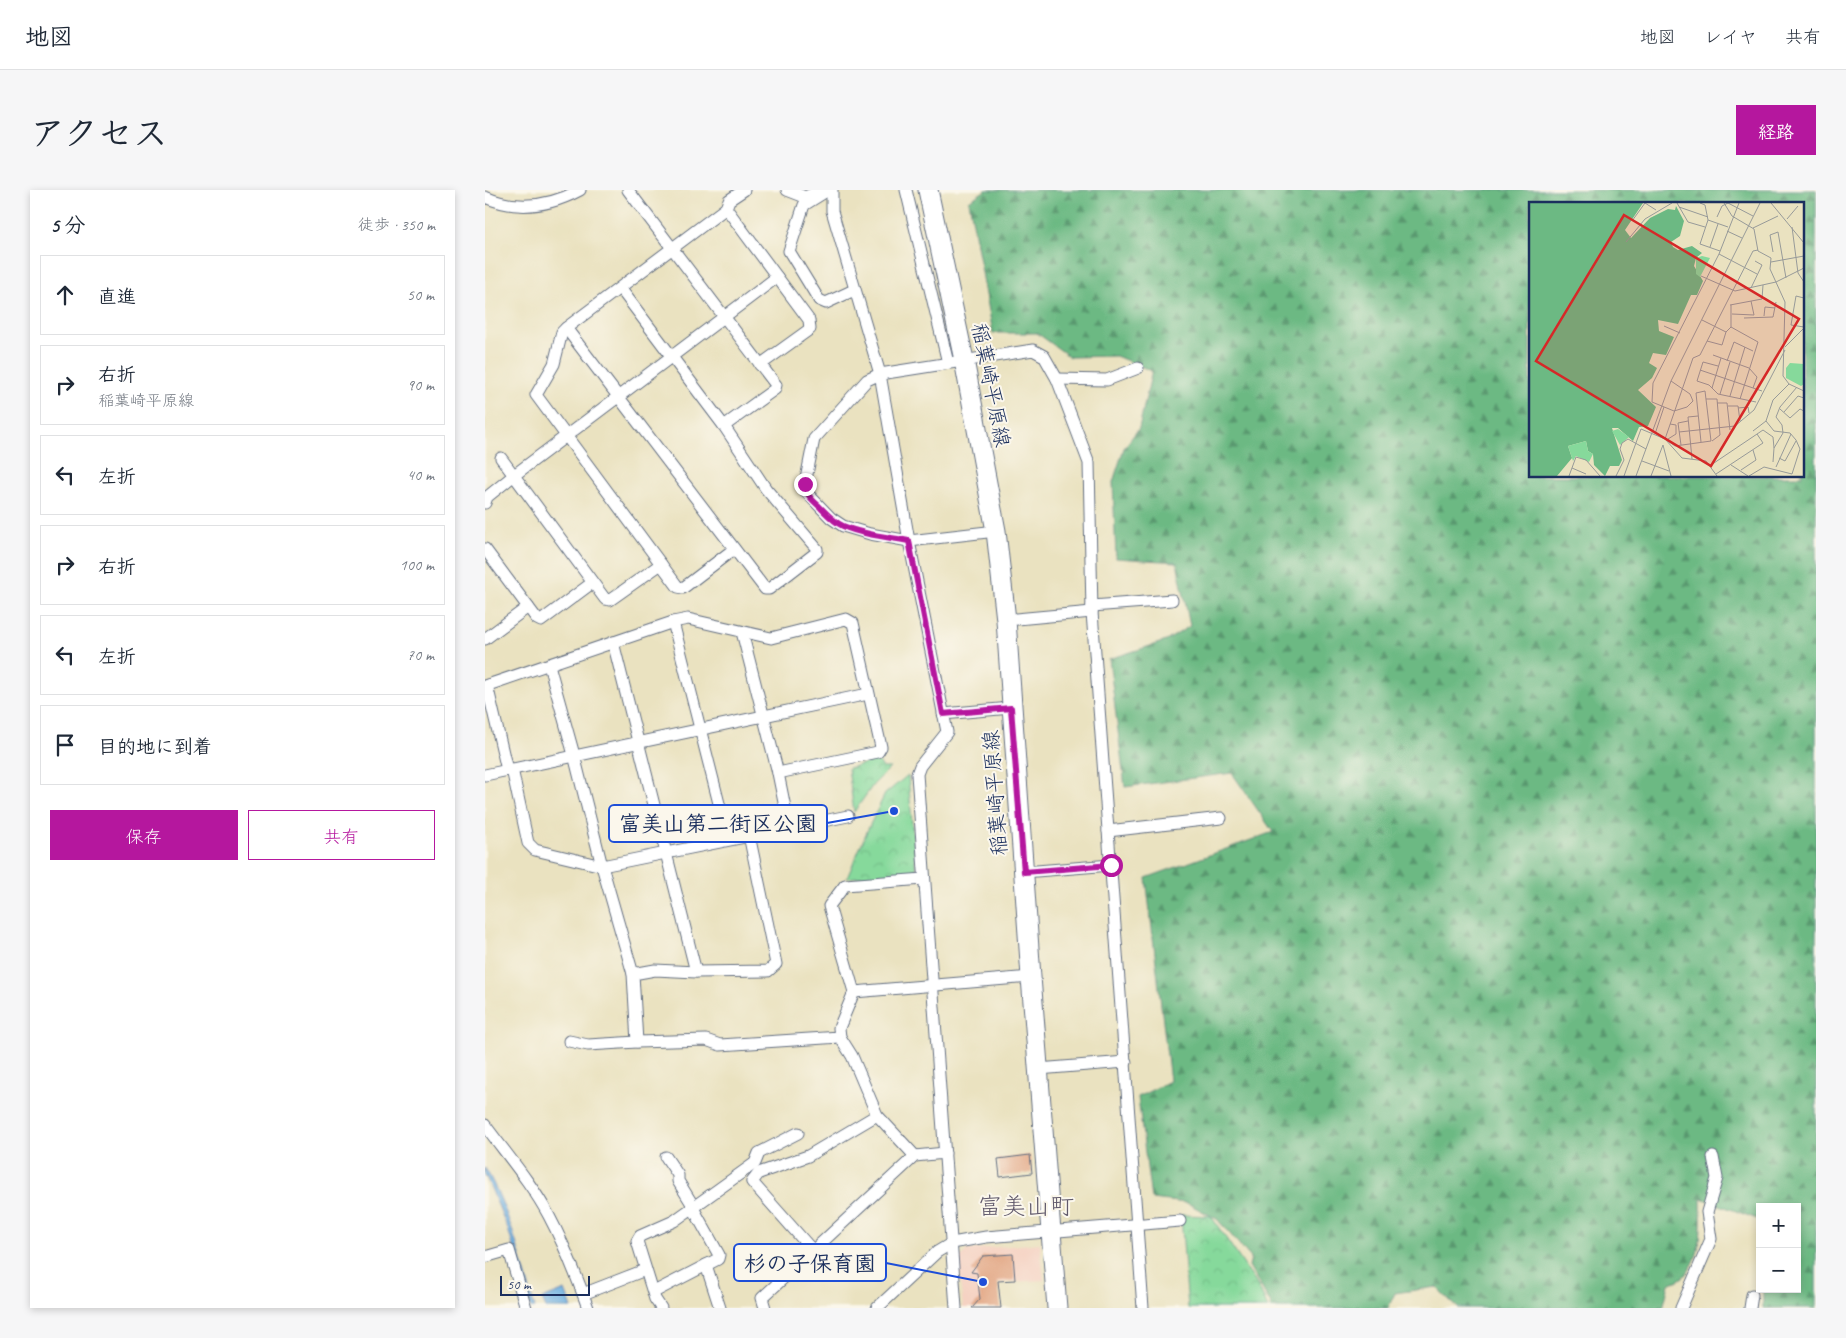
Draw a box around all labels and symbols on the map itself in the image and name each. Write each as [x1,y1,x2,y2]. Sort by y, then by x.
inset map [1529,202,1803,478]
street label: 稲葉崎平原線 [966,321,1016,449]
route end [794,473,817,496]
street label: 稲葉崎平原線 [978,729,1012,857]
callout: 富美山第二街区公園 [609,805,827,842]
text: 富美山第二街区公園 [619,810,817,838]
route start [1100,854,1123,877]
district label: 富美山町 [978,1191,1074,1221]
callout: 杉の子保育園 [734,1244,886,1281]
text: 杉の子保育園 [744,1250,876,1278]
scale bar [500,1273,590,1296]

